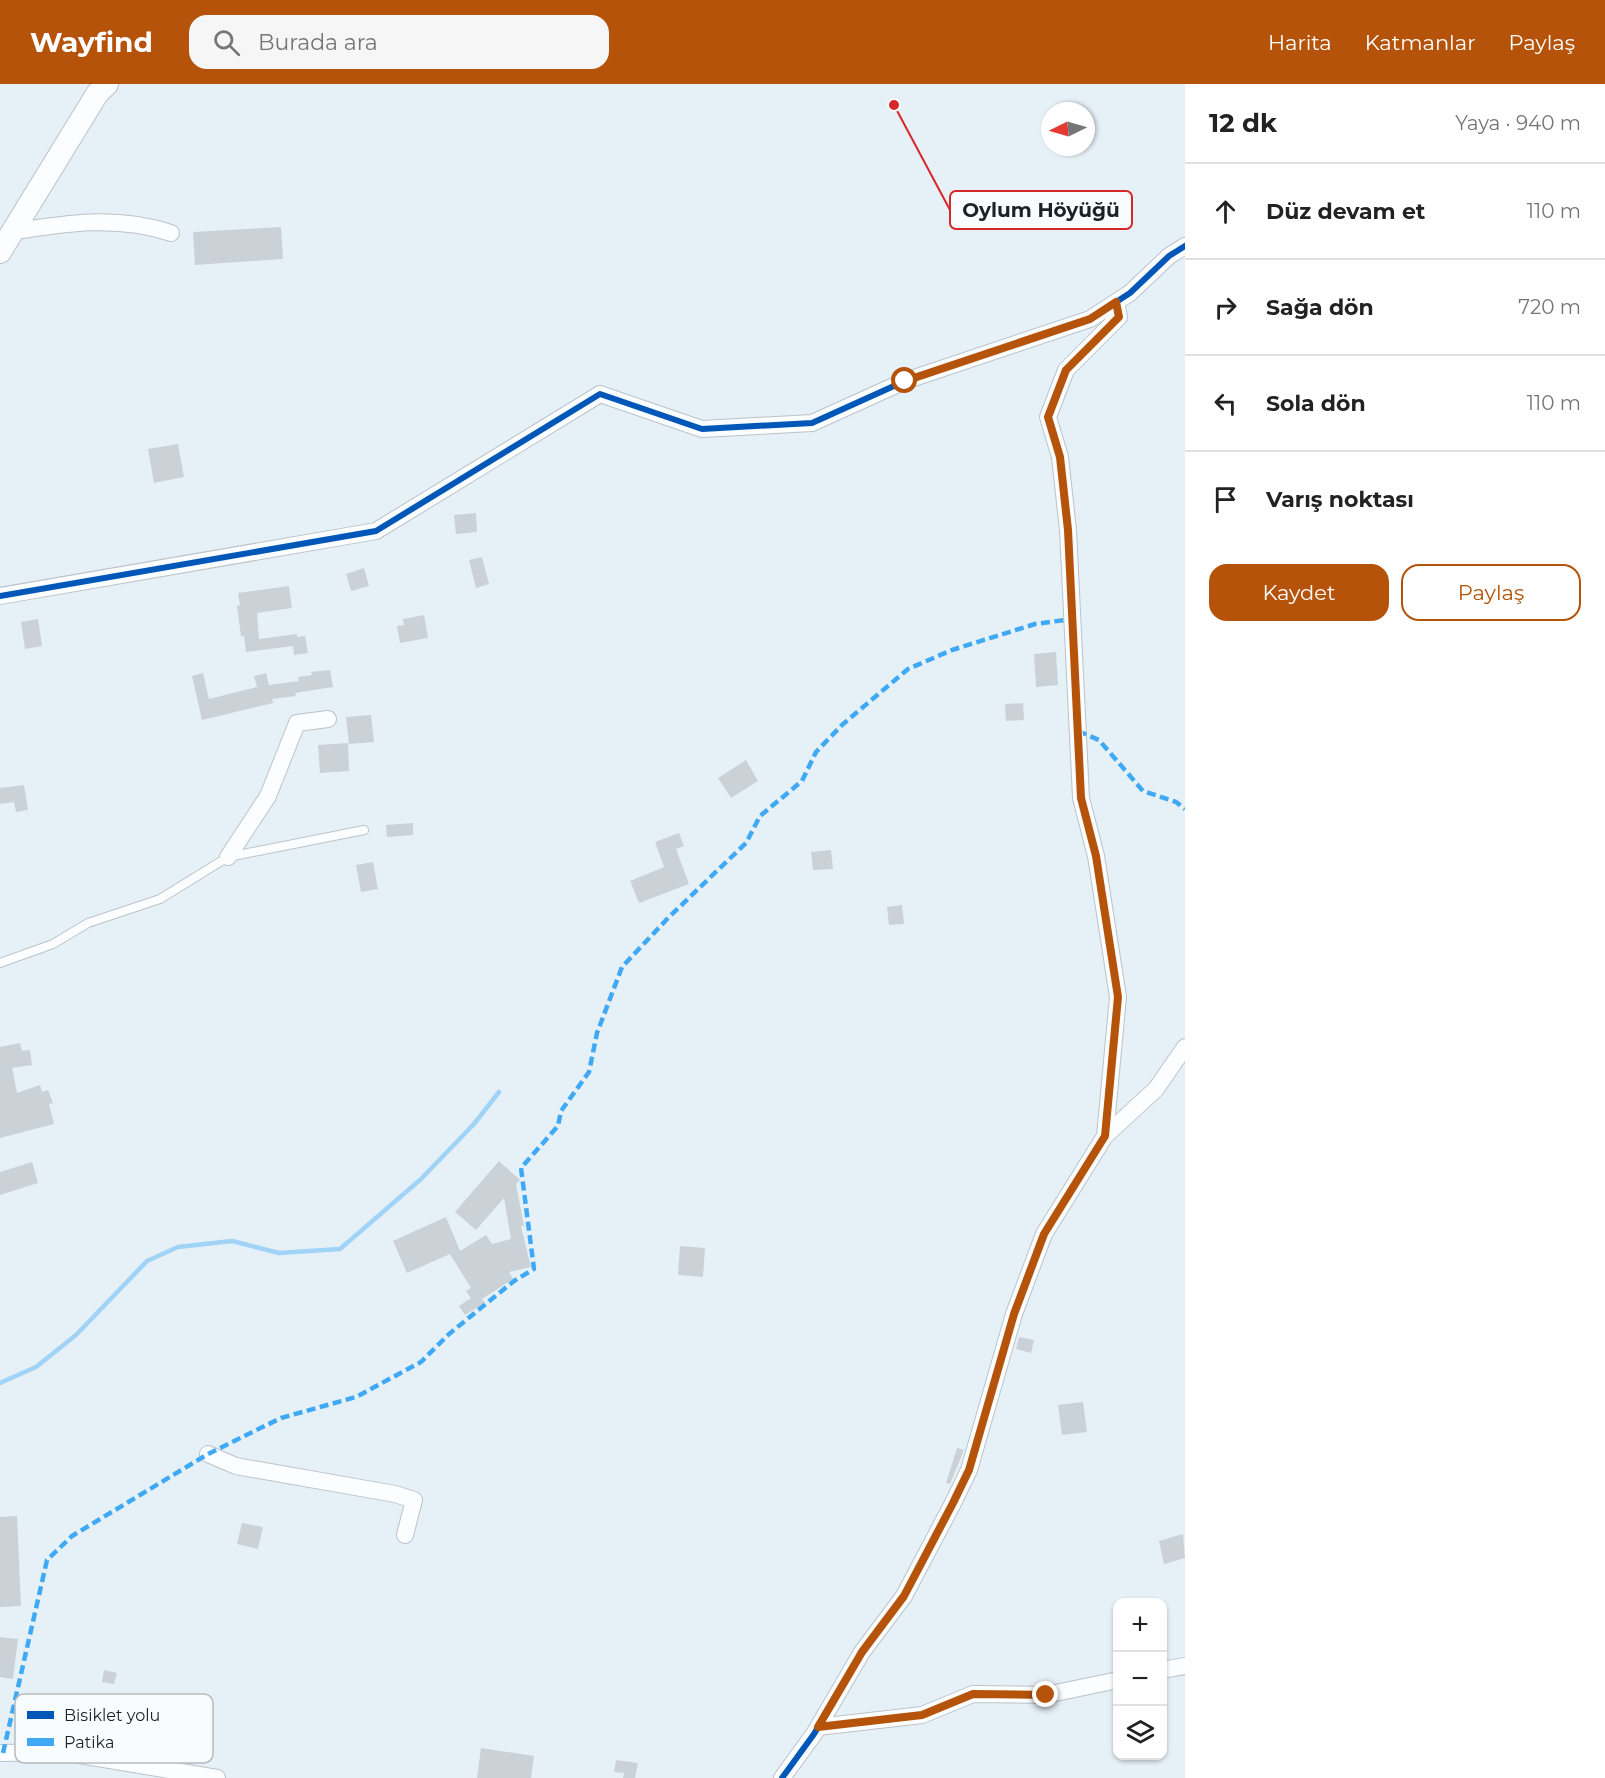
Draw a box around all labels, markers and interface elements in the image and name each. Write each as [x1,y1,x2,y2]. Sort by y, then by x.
search box [189,15,609,69]
text: Wayfind [30,25,153,59]
icon: search [210,26,243,59]
text: Burada ara [258,29,378,56]
text: Harita [1268,30,1332,55]
text: Katmanlar [1365,30,1476,55]
text: Paylaş [1509,30,1575,55]
north arrow [1041,102,1095,156]
text: 12 dk [1209,107,1277,139]
text: Yaya · 940 m [1455,111,1581,135]
callout: Oylum Höyüğü [950,191,1132,229]
icon: ahead [1209,195,1242,228]
text: Oylum Höyüğü [962,198,1120,222]
text: Düz devam et [1266,198,1425,225]
text: 110 m [1527,199,1581,223]
icon: right [1209,291,1242,324]
text: Sağa dön [1266,294,1374,321]
text: 720 m [1518,295,1581,319]
route start [891,367,917,393]
icon: left [1209,387,1242,420]
text: Sola dön [1266,390,1366,417]
text: 110 m [1527,391,1581,415]
icon: arrive [1209,483,1242,516]
text: Varış noktası [1266,486,1414,513]
button: Kaydet [1209,564,1389,621]
button: Paylaş [1401,564,1581,621]
map controls [1113,1598,1167,1760]
button: + [1113,1598,1167,1652]
button: − [1113,1652,1167,1706]
route end [1032,1681,1058,1707]
legend [15,1694,213,1763]
text: Bisiklet yolu [64,1706,160,1725]
button: layers [1113,1706,1167,1760]
text: Patika [64,1733,114,1752]

